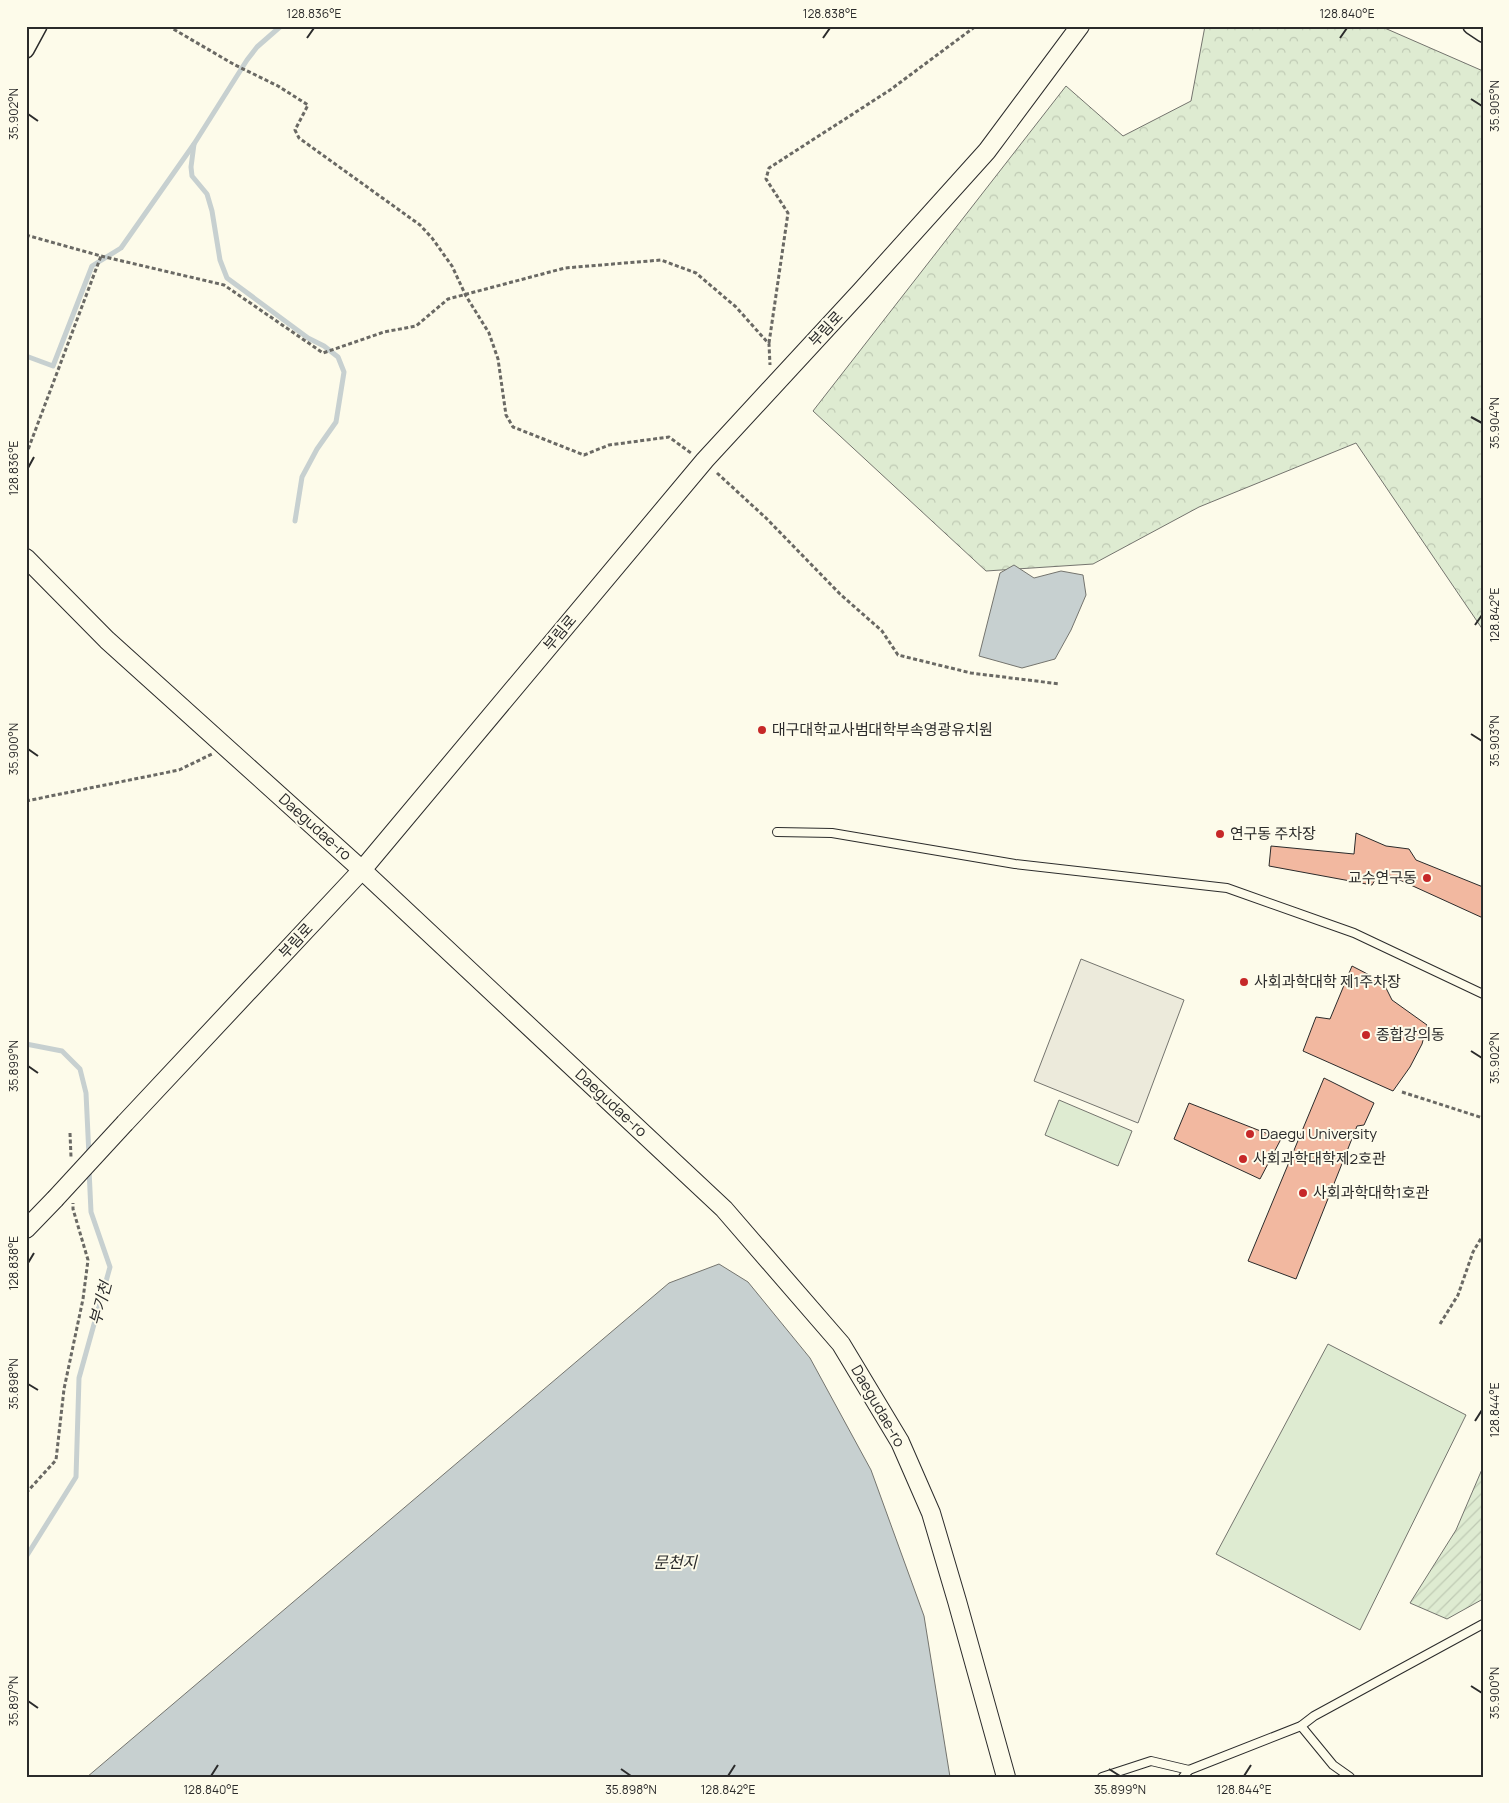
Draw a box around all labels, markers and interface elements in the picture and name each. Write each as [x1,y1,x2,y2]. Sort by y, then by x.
text: 128.836°E [287,5,342,22]
text: 128.838°E [803,5,857,22]
text: 128.840°E [1319,5,1375,22]
text: 35.905°N [1486,80,1503,132]
text: 35.902°N [5,88,22,140]
street label: 부림로 [804,306,847,351]
text: 35.904°N [1486,397,1503,449]
text: 128.836°E [5,440,22,495]
text: 128.842°E [1486,588,1503,642]
street label: 부림로 [538,610,581,655]
text: 35.903°N [1486,715,1503,767]
place label: 대구대학교사범대학부속영광유치원 [772,719,993,740]
text: 35.900°N [5,723,22,775]
marker: 대구대학교사범대학부속영광유치원 [756,724,768,736]
street label: Daegudae-ro [274,788,356,865]
place label: 연구동 주차장 [1230,823,1316,844]
marker: 연구동 주차장 [1214,828,1226,840]
place label: 교수연구동 [1348,867,1417,888]
marker: 교수연구동 [1421,872,1433,884]
street label: 부림로 [274,918,317,963]
place label: 사회과학대학 제1주차장 [1254,971,1401,992]
marker: 사회과학대학 제1주차장 [1238,976,1250,988]
place label: 종합강의동 [1376,1024,1445,1045]
marker: 종합강의동 [1360,1029,1372,1041]
text: 35.902°N [1486,1032,1503,1084]
text: 35.899°N [5,1040,22,1092]
street label: Daegudae-ro [571,1064,652,1142]
place label: Daegu University [1260,1123,1377,1144]
marker: Daegu University [1244,1128,1256,1140]
place label: 사회과학대학제2호관 [1253,1148,1386,1169]
marker: 사회과학대학제2호관 [1237,1153,1249,1165]
place label: 사회과학대학1호관 [1313,1182,1429,1203]
marker: 사회과학대학1호관 [1297,1187,1309,1199]
text: 128.838°E [5,1236,22,1290]
water label: 부기천 [84,1277,117,1327]
text: 35.898°N [5,1358,22,1410]
street label: Daegudae-ro [846,1361,910,1451]
text: 128.844°E [1486,1382,1503,1438]
water label: 문천지 [653,1551,698,1573]
text: 35.900°N [1486,1667,1503,1719]
text: 35.897°N [5,1676,22,1726]
text: 128.840°E [183,1781,239,1798]
text: 35.898°N [605,1781,657,1798]
text: 128.842°E [701,1781,755,1798]
text: 35.899°N [1094,1781,1146,1798]
text: 128.844°E [1216,1781,1272,1798]

